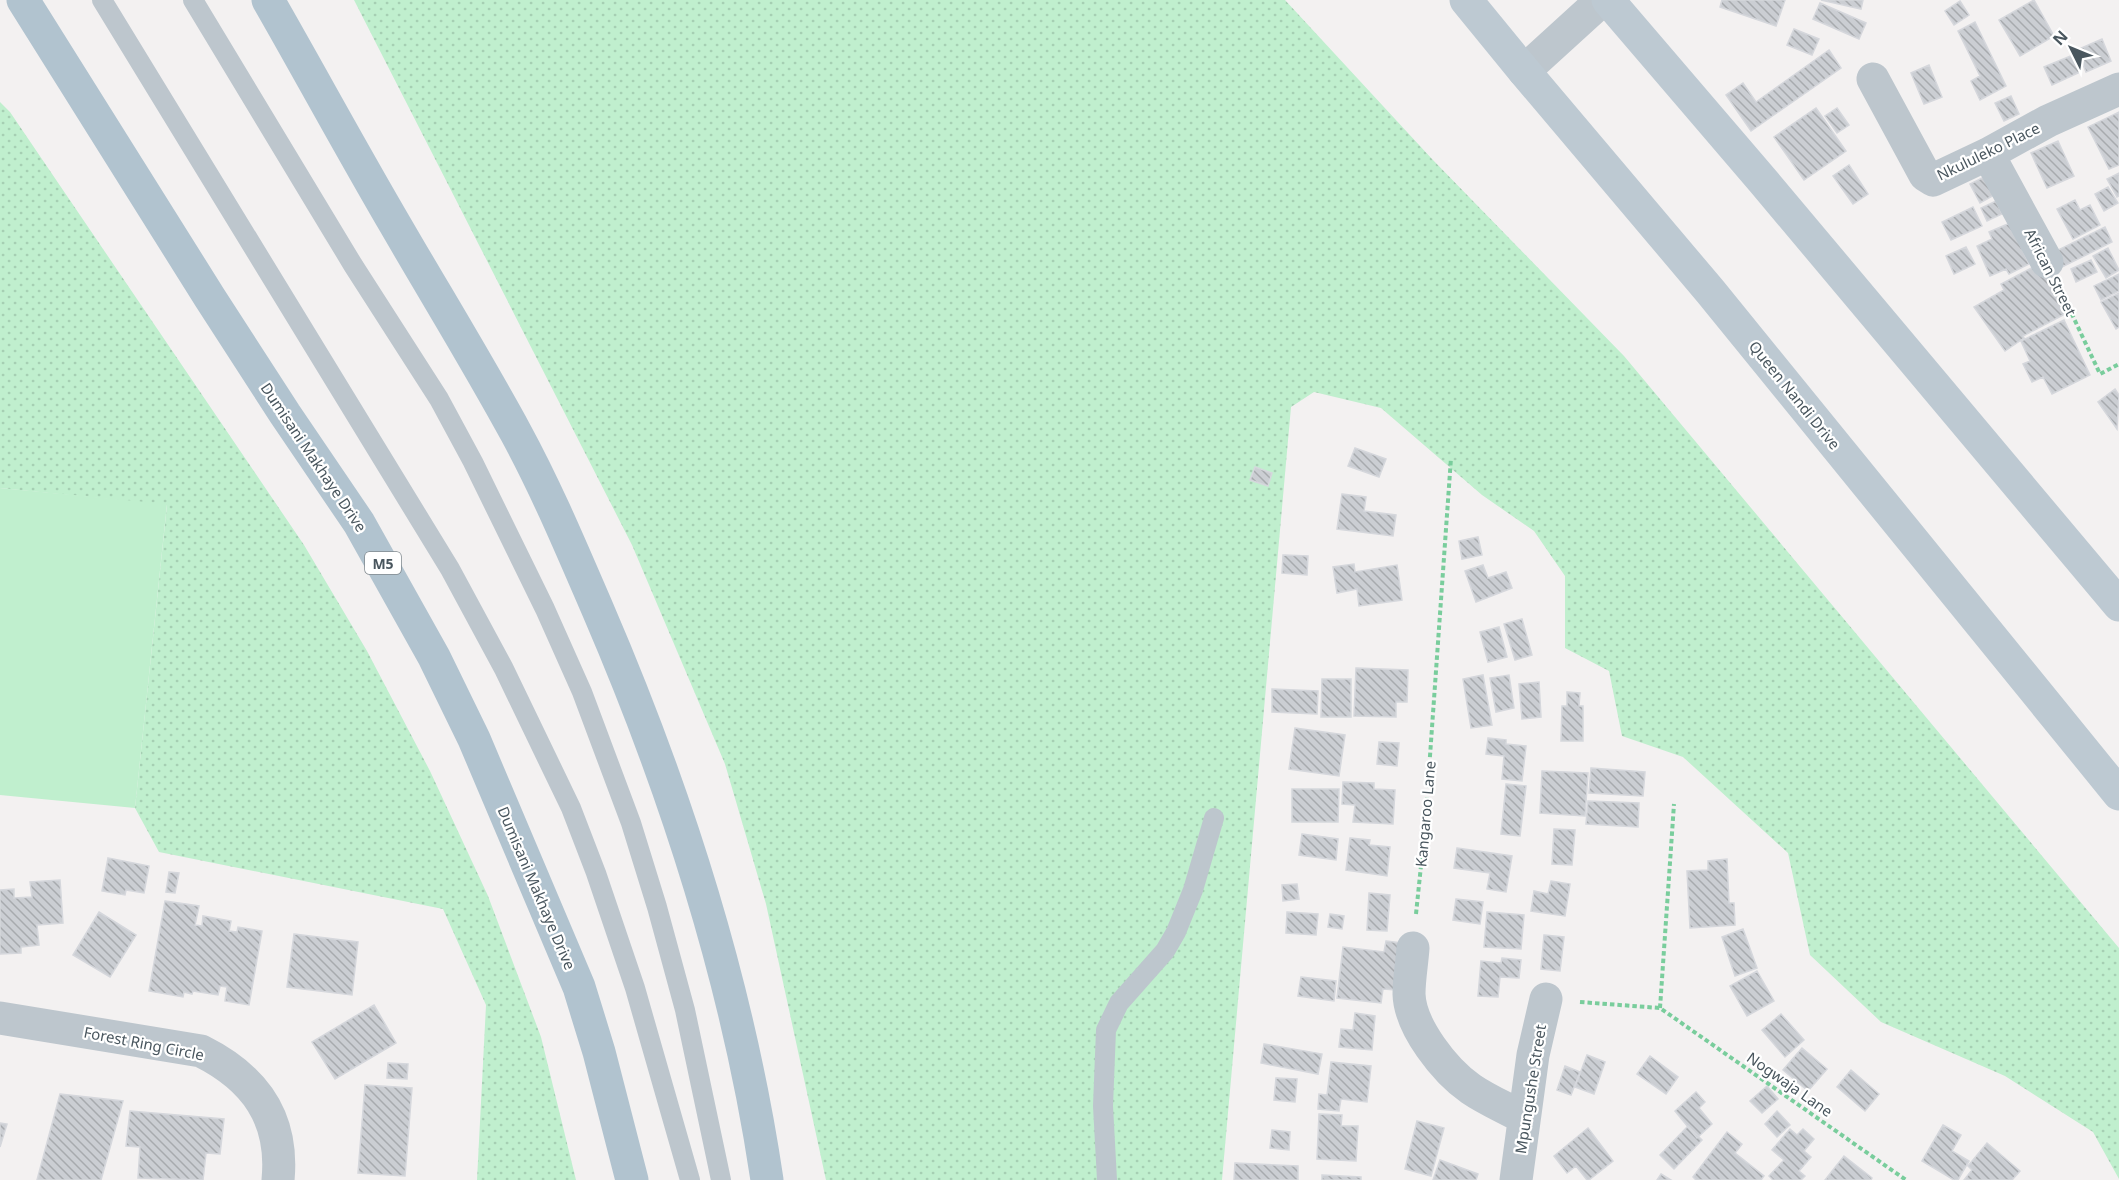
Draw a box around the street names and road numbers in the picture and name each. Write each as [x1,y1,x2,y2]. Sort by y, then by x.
street label: Nkululeko Place [1933,117,2043,185]
street label: African Street [2020,225,2082,320]
street label: Queen Nandi Drive [1745,337,1845,453]
street label: Dumisani Makhaye Drive [257,379,371,535]
road number: M5 [365,552,401,574]
street label: Kangaroo Lane [1410,760,1440,868]
street label: Dumisani Makhaye Drive [493,803,581,973]
street label: Forest Ring Circle [82,1022,206,1064]
street label: Mpungushe Street [1510,1022,1550,1155]
street label: Nogwaja Lane [1743,1047,1837,1121]

